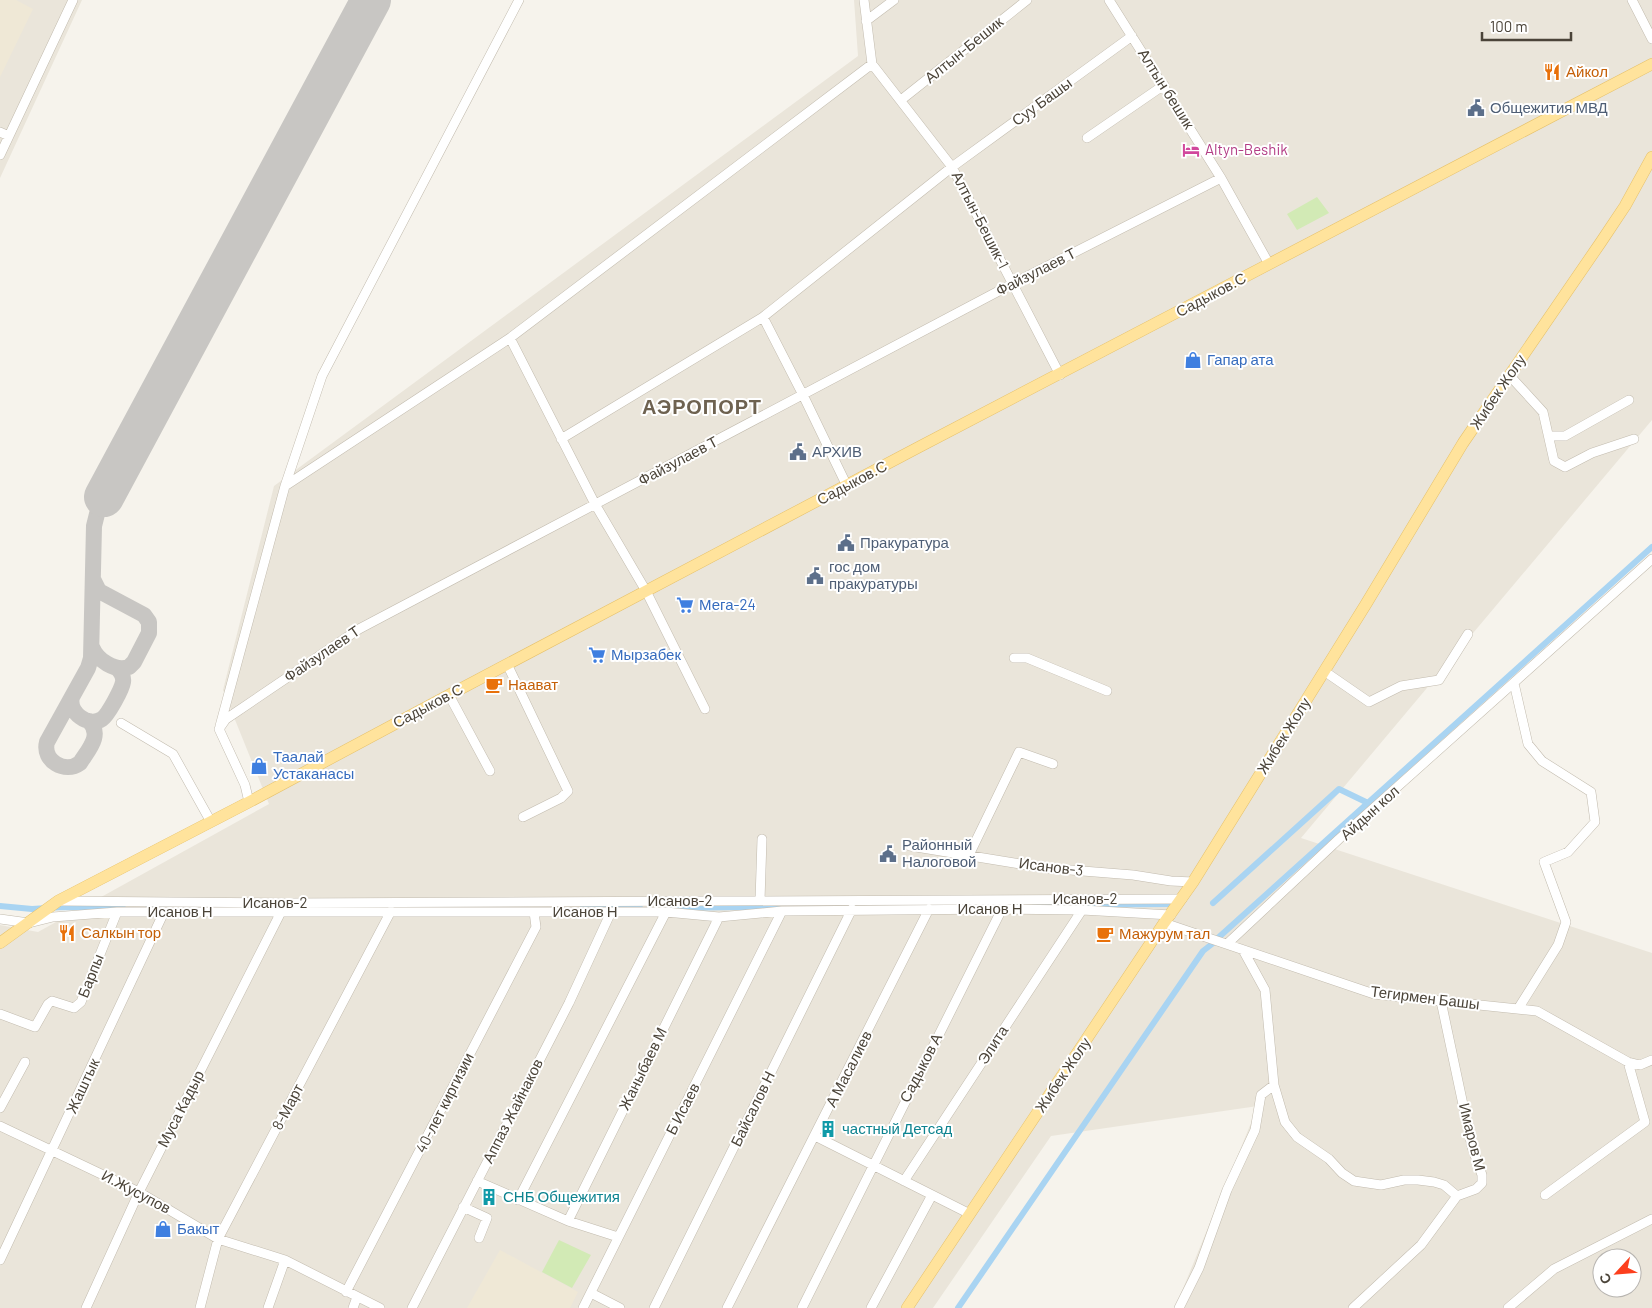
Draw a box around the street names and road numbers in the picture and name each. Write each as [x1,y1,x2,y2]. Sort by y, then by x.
street label: Алтын-Бешик [920,12,1007,86]
street label: Алтын бешик [1135,45,1199,132]
street label: Суу Башы [1008,73,1075,129]
street label: Алтын-Бешик-1 [949,168,1013,271]
street label: Файзулаев Т [992,243,1079,299]
street label: Садыков.С [1172,268,1249,320]
street label: Жибек Жолу [1466,350,1529,432]
street label: Файзулаев Т [635,432,720,489]
street label: Садыков.С [813,456,890,508]
street label: Файзулаев Т [280,621,363,685]
street label: Садыков.С [389,679,466,731]
street label: Жибек Жолу [1253,694,1314,777]
street label: Айдын кол [1336,781,1402,843]
street label: Исанов-3 [1018,853,1084,879]
street label: Исанов-2 [1052,889,1118,907]
street label: Исанов-2 [647,891,713,909]
street label: Исанов-2 [242,893,308,911]
street label: Исанов Н [957,899,1023,917]
street label: Исанов Н [147,902,213,920]
street label: Исанов Н [552,902,618,920]
street label: Барпы [73,951,107,1000]
street label: Тегирмен Башы [1370,981,1481,1013]
street label: Элита [973,1021,1012,1067]
street label: Жаныбаев М [614,1024,670,1113]
street label: А Масалиев [821,1027,875,1110]
street label: Садыков А [895,1030,945,1105]
street label: Жибек Жолу [1031,1033,1094,1115]
street label: 40-лет киргизии [411,1050,477,1156]
street label: Жаштык [62,1055,103,1116]
street label: Аппаз Жайнаков [478,1055,546,1166]
street label: Муса Кадыр [153,1067,207,1150]
street label: Байсалов Н [726,1068,778,1149]
street label: 8-Март [268,1080,307,1133]
street label: Б Исаев [661,1080,703,1137]
street label: Имаров М [1456,1101,1490,1173]
street label: И.Жусупов [99,1165,174,1217]

